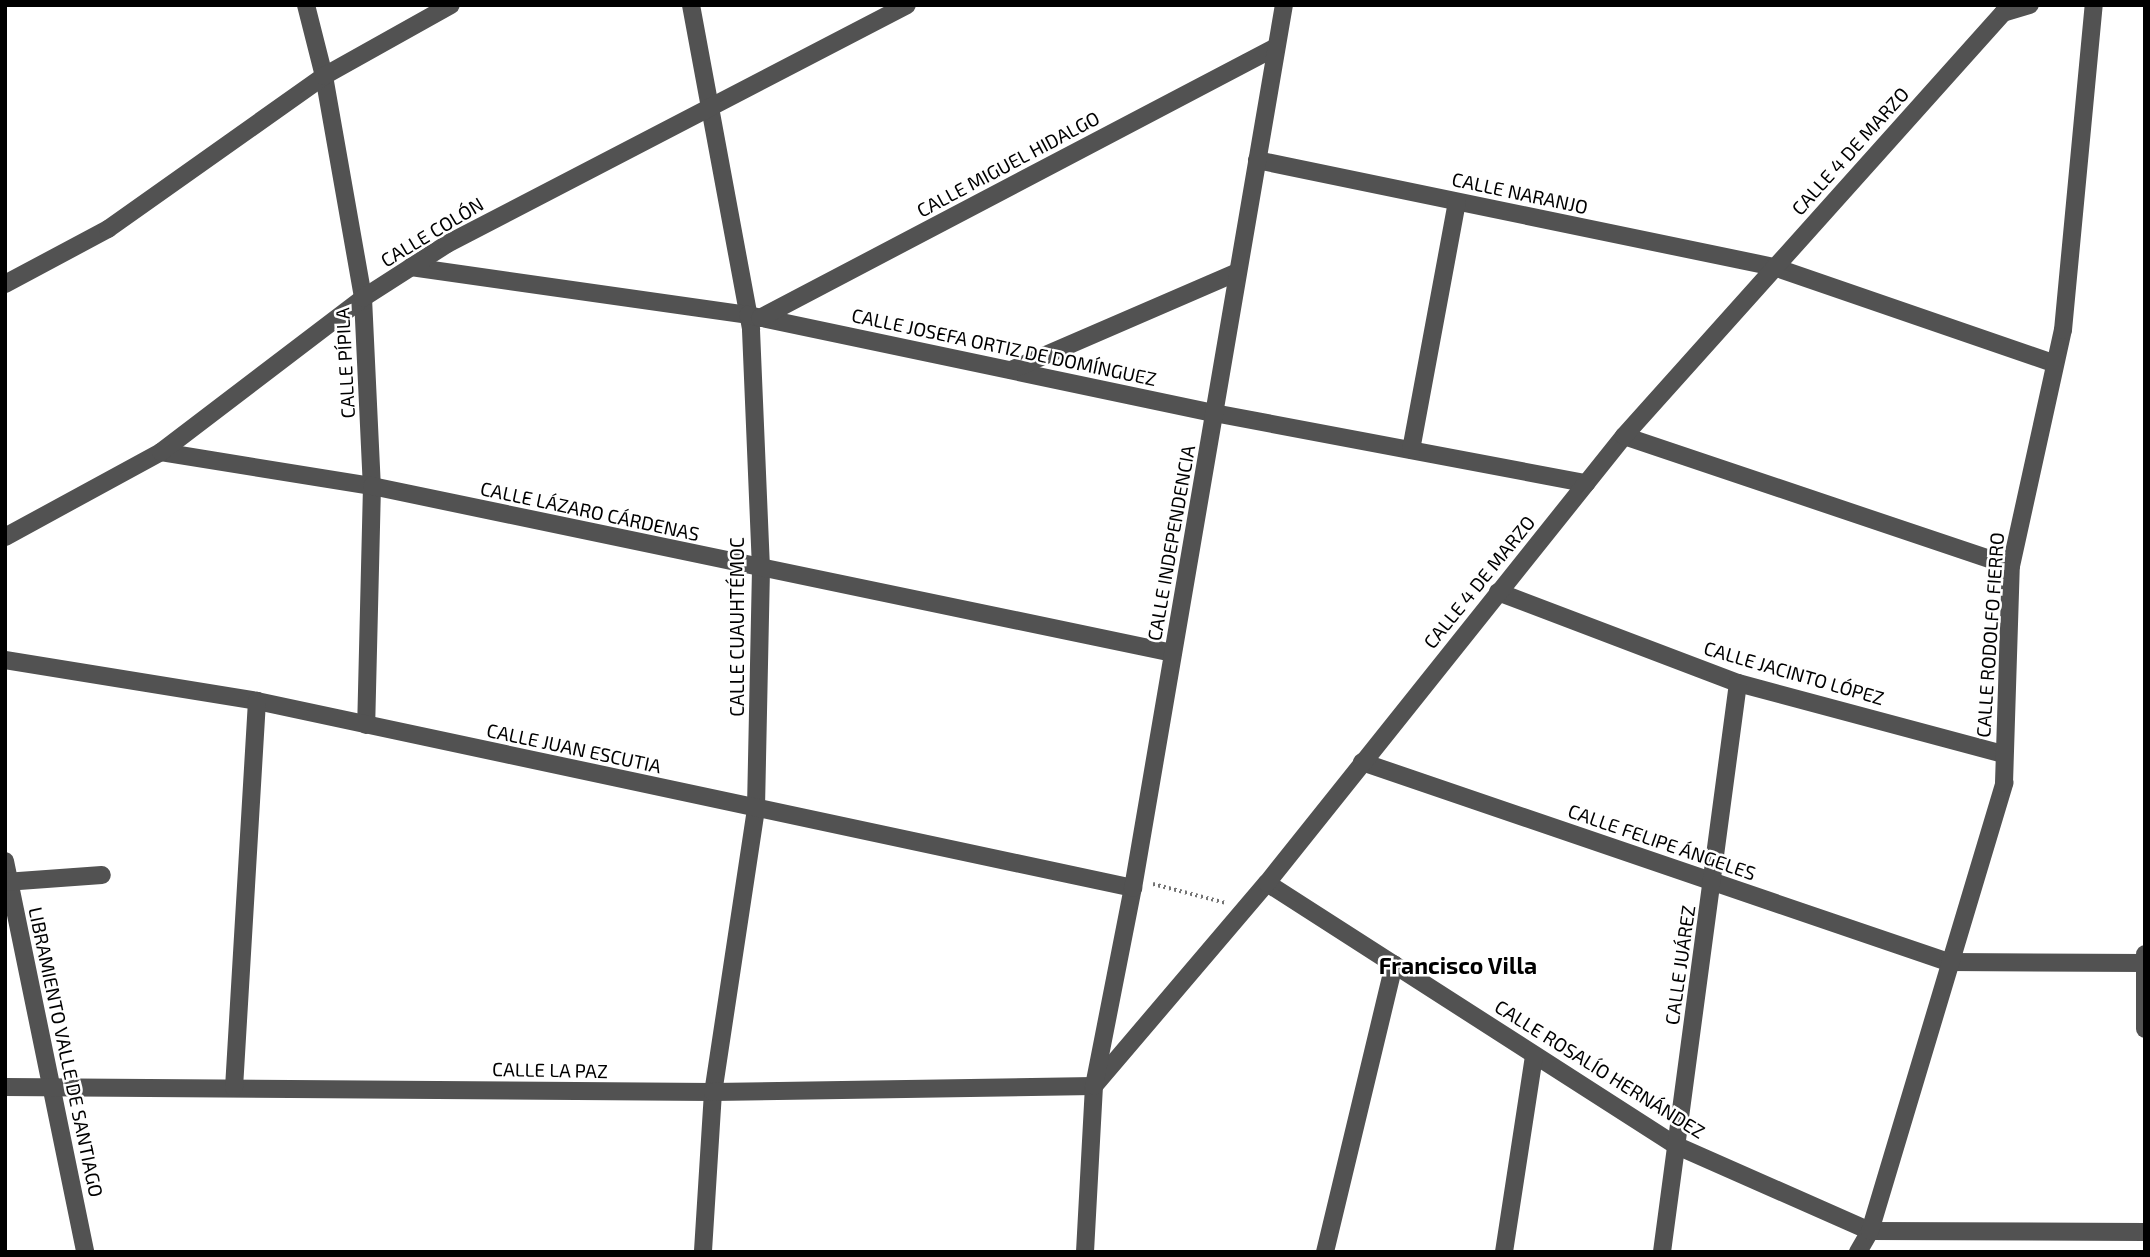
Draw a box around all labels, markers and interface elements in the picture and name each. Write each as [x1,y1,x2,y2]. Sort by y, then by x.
street label: CALLE 4 DE MARZO [1787,82,1913,220]
street label: CALLE MIGUEL HIDALGO [913,106,1103,222]
street label: CALLE NARANJO [1450,167,1590,219]
street label: CALLE COLÓN [376,192,488,272]
street label: CALLE JOSEFA ORTIZ DE DOMÍNGUEZ [849,303,1159,391]
street label: CALLE PÍPILA [331,307,359,419]
street label: CALLE INDEPENDENCIA [1143,443,1199,643]
street label: CALLE LÁZARO CÁRDENAS [478,477,702,545]
street label: CALLE 4 DE MARZO [1419,511,1539,653]
street label: CALLE RODOLFO FIERRO [1971,532,2009,738]
street label: CALLE CUAUHTÉMOC [726,537,748,717]
street label: CALLE JACINTO LÓPEZ [1701,636,1887,710]
street label: CALLE JUAN ESCUTIA [484,718,664,778]
street label: CALLE FELIPE ÁNGELES [1565,799,1759,885]
street label: CALLE JUÁREZ [1660,903,1700,1027]
street label: LIBRAMIENTO VALLE DE SANTIAGO [24,905,108,1199]
district label: Francisco Villa [1379,951,1537,979]
street label: CALLE ROSALÍO HERNÁNDEZ [1491,995,1709,1143]
street label: CALLE LA PAZ [492,1058,608,1082]

